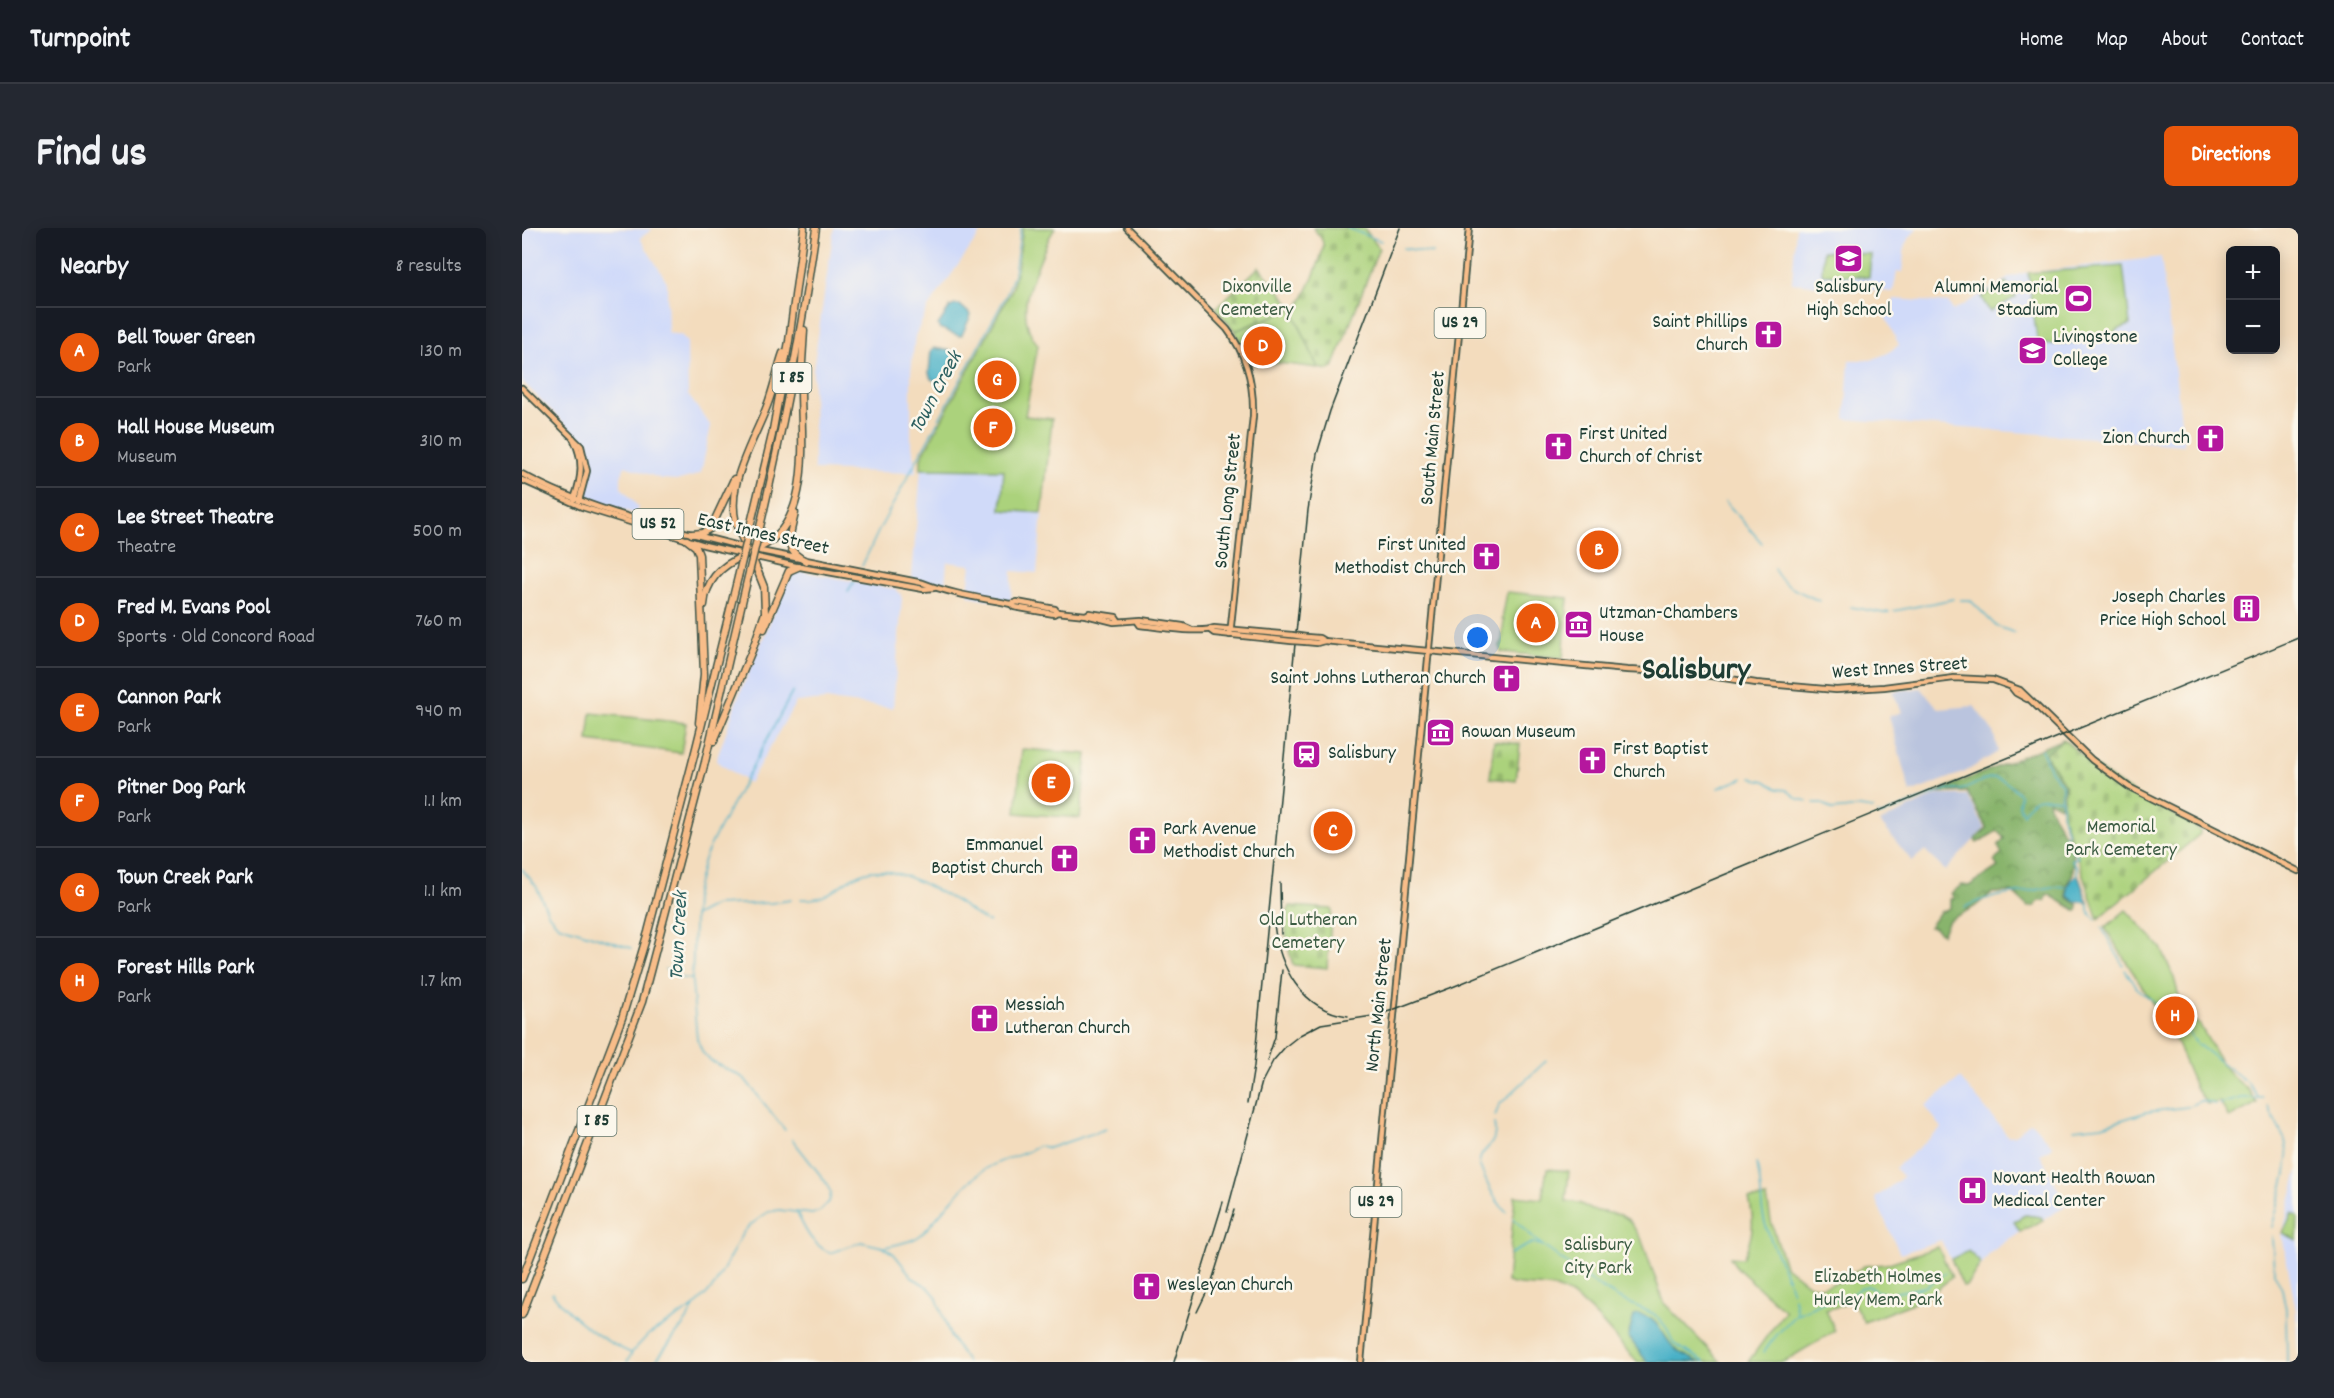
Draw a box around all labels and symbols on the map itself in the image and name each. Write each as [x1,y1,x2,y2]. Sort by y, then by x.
school or university icon: Salisbury High School [1833,242,1865,274]
park label: Dixonville Cemetery [1221,274,1294,325]
place label: Salisbury High School [1807,274,1892,325]
place label: Alumni Memorial Stadium [1934,274,2058,325]
sports icon: Alumni Memorial Stadium [2063,283,2095,315]
road number: US 29 [1434,308,1486,338]
place label: Saint Phillips Church [1652,309,1748,360]
church icon: Saint Phillips Church [1753,318,1785,350]
pin: D [1244,324,1282,368]
place label: Livingstone College [2053,324,2138,375]
school or university icon: Livingstone College [2016,334,2048,366]
water label: Town Creek [903,344,972,439]
pin: G [978,358,1016,402]
road number: I 85 [772,363,812,393]
street label: South Main Street [1414,370,1454,506]
pin: F [974,406,1012,450]
place label: First United Church of Christ [1579,421,1702,472]
church icon: Zion Church [2195,423,2227,455]
place label: Zion Church [2103,425,2190,453]
church icon: First United Church of Christ [1542,430,1574,462]
street label: South Long Street [1208,432,1250,570]
street label: East Innes Street [695,506,831,564]
road number: US 52 [632,509,684,539]
pin: B [1580,528,1618,572]
place label: First United Methodist Church [1334,532,1466,583]
church icon: First United Methodist Church [1471,541,1503,573]
place label: Joseph Charles Price High School [2099,584,2226,635]
building icon: Joseph Charles Price High School [2231,593,2263,625]
pin: A [1516,600,1556,646]
place label: Utzman-Chambers House [1599,600,1738,651]
museum icon: Utzman-Chambers House [1562,609,1594,641]
your location [1463,623,1492,652]
district label: Salisbury [1642,649,1751,695]
street label: West Innes Street [1831,650,1969,688]
church icon: Saint Johns Lutheran Church [1491,663,1523,695]
place label: Saint Johns Lutheran Church [1270,665,1486,693]
museum icon: Rowan Museum [1424,717,1456,749]
place label: Rowan Museum [1461,719,1576,747]
place label: First Baptist Church [1613,736,1708,787]
station icon: Salisbury [1291,738,1323,770]
place label: Salisbury [1328,740,1397,768]
church icon: First Baptist Church [1576,745,1608,777]
pin: E [1032,760,1070,806]
pin: C [1314,808,1352,854]
park label: Memorial Park Cemetery [2065,814,2178,865]
place label: Park Avenue Methodist Church [1163,816,1295,867]
church icon: Park Avenue Methodist Church [1126,825,1158,857]
place label: Emmanuel Baptist Church [931,832,1043,883]
church icon: Emmanuel Baptist Church [1048,842,1080,874]
water label: Town Creek [663,888,697,981]
park label: Old Lutheran Cemetery [1259,907,1357,958]
street label: North Main Street [1359,937,1401,1073]
place label: Messiah Lutheran Church [1005,992,1130,1043]
pin: H [2156,994,2194,1038]
church icon: Messiah Lutheran Church [968,1002,1000,1034]
road number: I 85 [578,1106,616,1136]
place label: Novant Health Rowan Medical Center [1993,1165,2155,1216]
hospital icon: Novant Health Rowan Medical Center [1956,1174,1988,1206]
road number: US 29 [1350,1187,1402,1217]
park label: Salisbury City Park [1564,1232,1633,1283]
park label: Elizabeth Holmes Hurley Mem. Park [1814,1264,1942,1315]
church icon: Wesleyan Church [1130,1270,1162,1302]
place label: Wesleyan Church [1167,1272,1293,1300]

